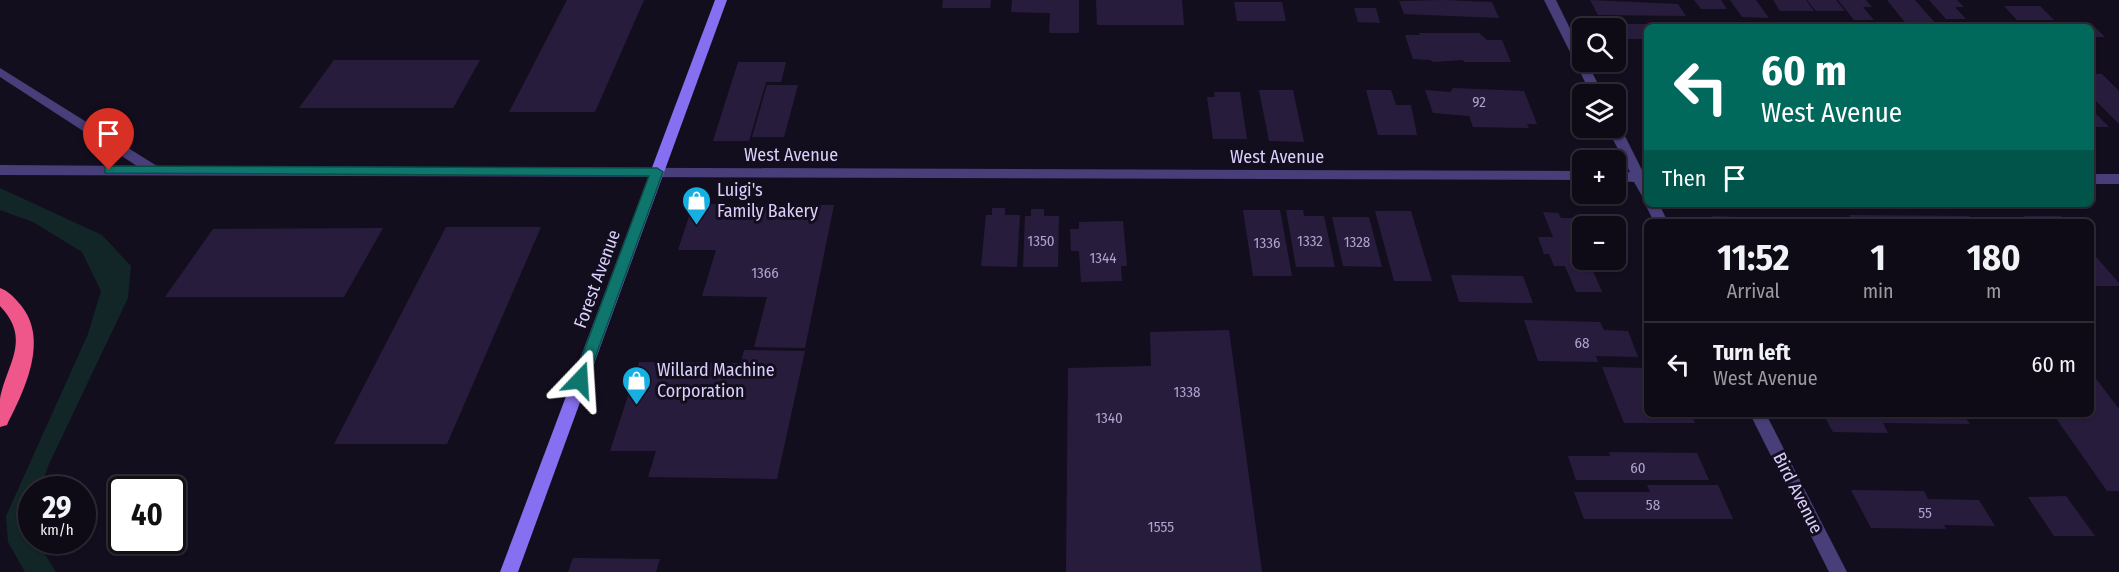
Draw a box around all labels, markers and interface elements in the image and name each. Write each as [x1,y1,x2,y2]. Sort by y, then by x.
map controls [1572,18,1626,270]
button: search [1572,18,1626,72]
text: 60 m [1761,46,1847,96]
icon: left [1662,48,1740,126]
button: layers [1572,84,1626,138]
house number: 92 [1472,93,1486,111]
text: West Avenue [1761,97,1902,129]
pin [83,108,134,170]
icon: arrive [92,117,125,150]
street label: West Avenue [744,144,838,166]
street label: West Avenue [1230,146,1324,168]
button: + [1572,150,1626,204]
icon: arrive [1718,162,1751,195]
text: Then [1662,165,1706,192]
place label: Luigi's Family Bakery [717,179,818,222]
shop icon: Luigi's Family Bakery [680,184,712,226]
button: − [1572,216,1626,270]
street label: Forest Avenue [569,227,625,331]
house number: 1350 [1027,232,1055,250]
house number: 1332 [1297,232,1323,250]
house number: 1328 [1344,233,1370,251]
house number: 1336 [1254,234,1280,252]
text: 11:52 [1717,236,1789,280]
text: 1 [1871,236,1886,280]
text: 180 [1967,236,2021,280]
house number: 1344 [1089,249,1117,267]
house number: 1366 [751,264,779,282]
text: Arrival [1727,279,1780,303]
text: min [1863,279,1894,303]
text: m [1986,279,2001,303]
house number: 68 [1575,334,1589,352]
text: Turn left [1713,339,1791,366]
position arrow [548,348,612,412]
icon: left [1662,348,1695,381]
text: 60 m [2032,351,2076,378]
place label: Willard Machine Corporation [657,359,775,402]
shop icon: Willard Machine Corporation [620,364,652,406]
text: West Avenue [1713,366,1818,390]
house number: 1338 [1174,383,1200,401]
house number: 1340 [1095,409,1123,427]
street label: Bird Avenue [1768,449,1828,537]
house number: 60 [1630,459,1646,477]
speed limit sign: 40 [108,476,186,554]
text: 29 [42,490,72,526]
house number: 58 [1646,496,1660,514]
house number: 55 [1918,504,1932,522]
house number: 1555 [1148,518,1174,536]
text: km/h [40,521,74,539]

